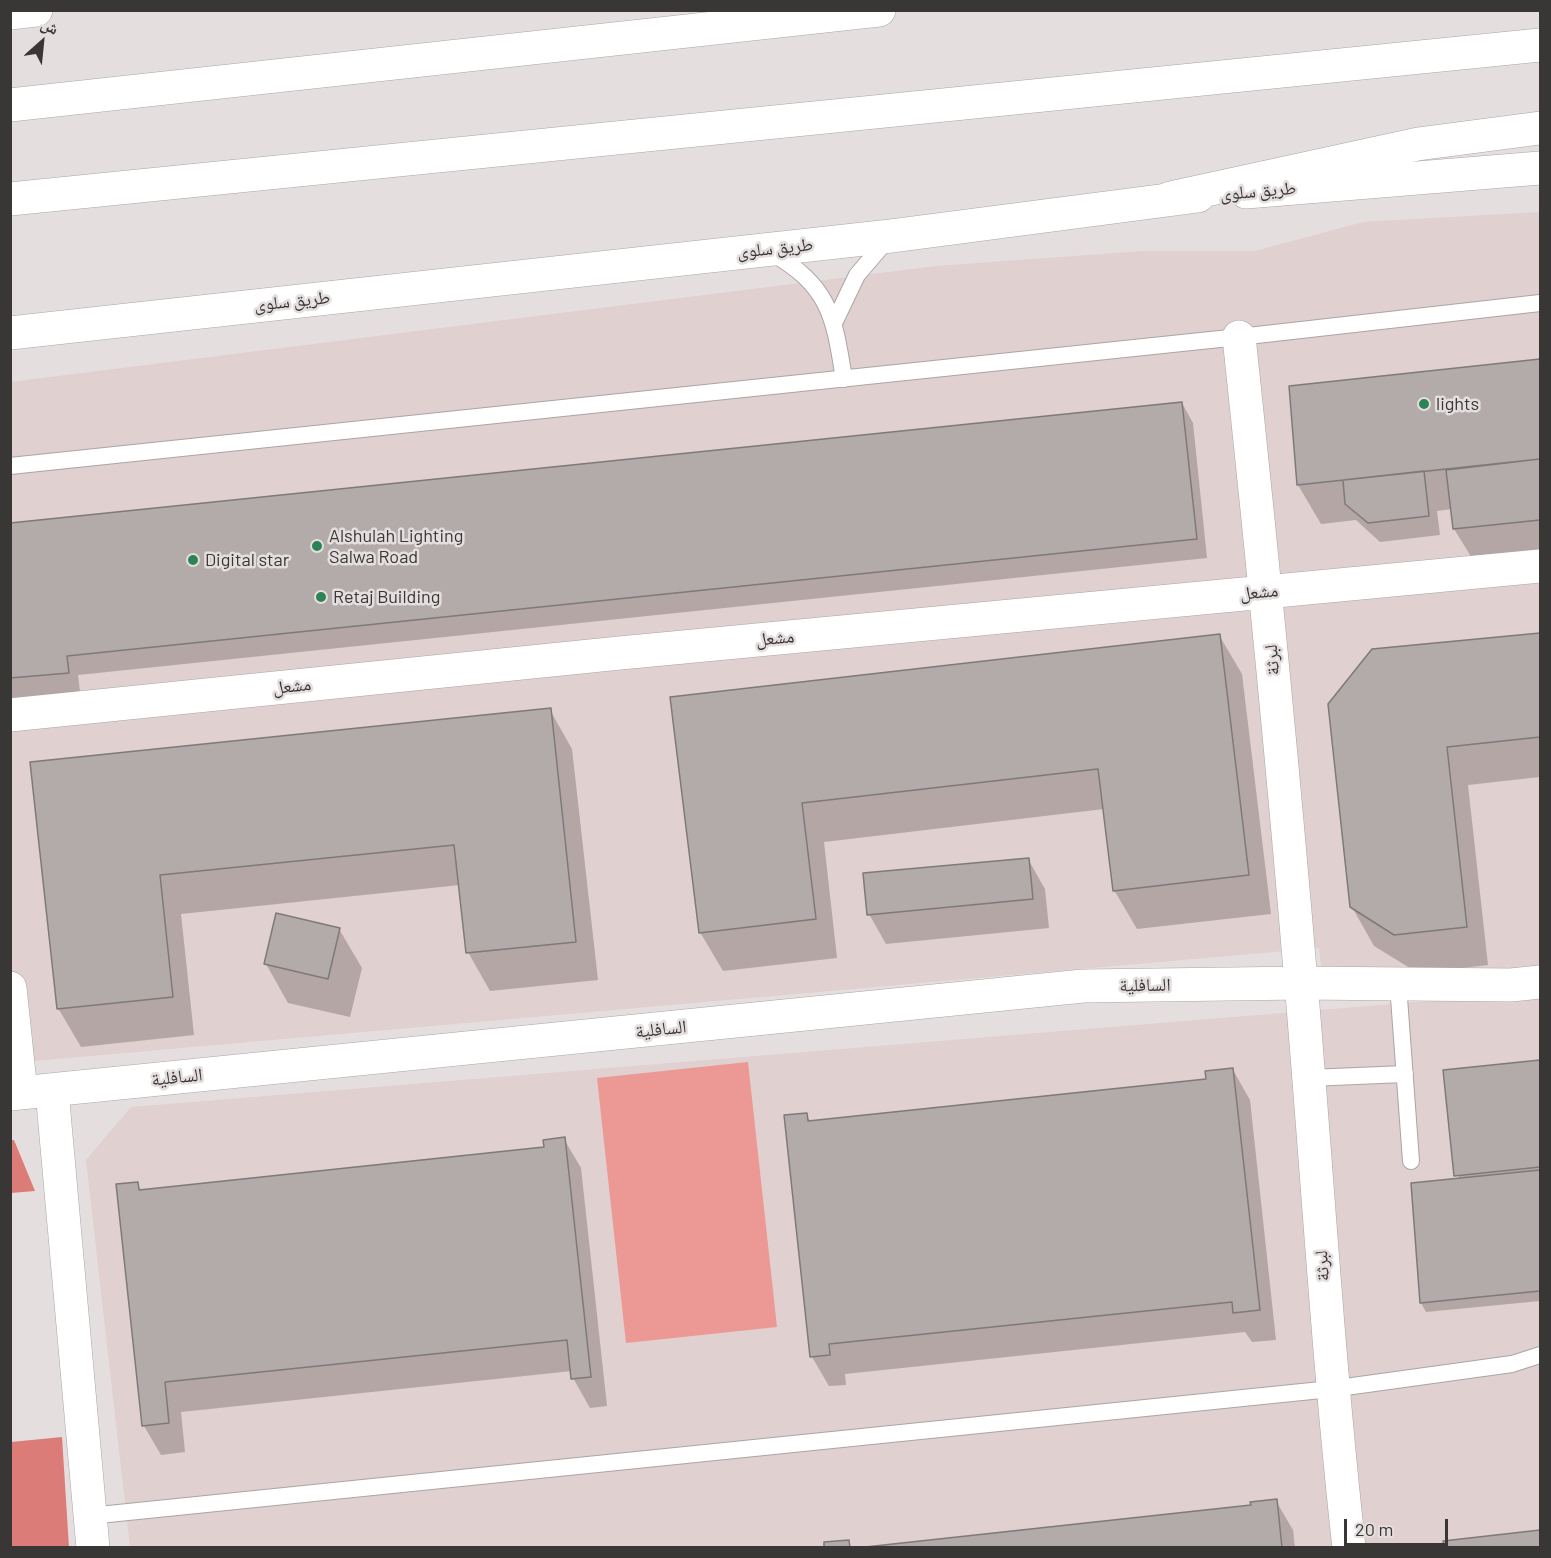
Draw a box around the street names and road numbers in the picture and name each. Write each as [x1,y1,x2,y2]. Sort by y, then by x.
street label: طريق سلوى [1219,177,1297,205]
street label: طريق سلوى [736,233,814,263]
street label: طريق سلوى [253,286,331,316]
street label: مشعل [1239,580,1279,604]
street label: مشعل [755,626,795,650]
street label: لبرثة [1260,644,1284,676]
street label: مشعل [272,673,312,699]
street label: السافلية [1119,974,1171,996]
street label: السافلية [634,1016,688,1042]
street label: السافلية [150,1064,204,1090]
street label: لبرثة [1310,1250,1334,1282]

